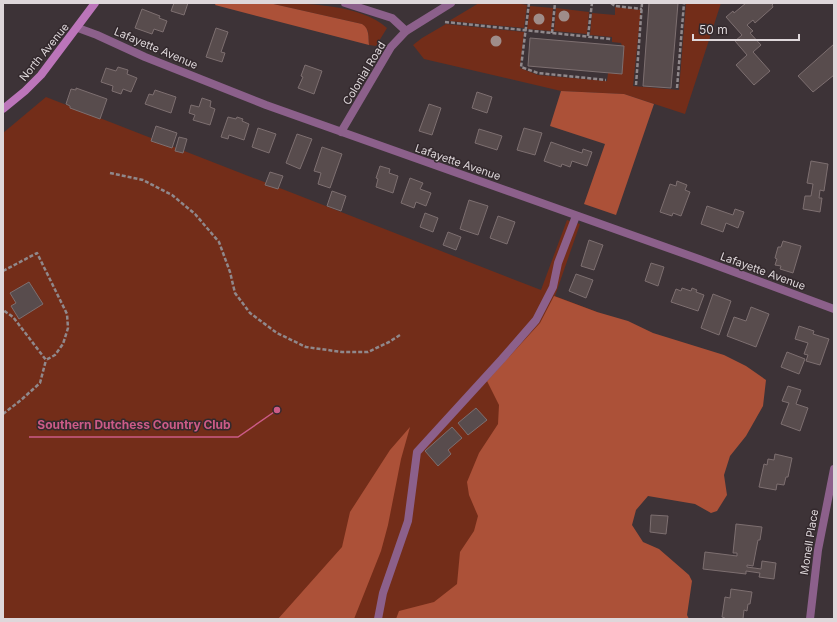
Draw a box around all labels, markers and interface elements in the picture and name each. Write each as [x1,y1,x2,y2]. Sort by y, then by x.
scale bar [693,16,799,42]
street label: North Avenue [16,20,72,84]
text: 50 m [699,22,728,37]
street label: Lafayette Avenue [112,24,200,72]
street label: Colonial Road [340,39,388,107]
street label: Lafayette Avenue [413,141,503,183]
street label: Lafayette Avenue [718,249,808,293]
callout: Southern Dutchess Country Club [29,413,238,437]
text: Southern Dutchess Country Club [37,417,231,432]
street label: Monell Place [797,508,821,576]

